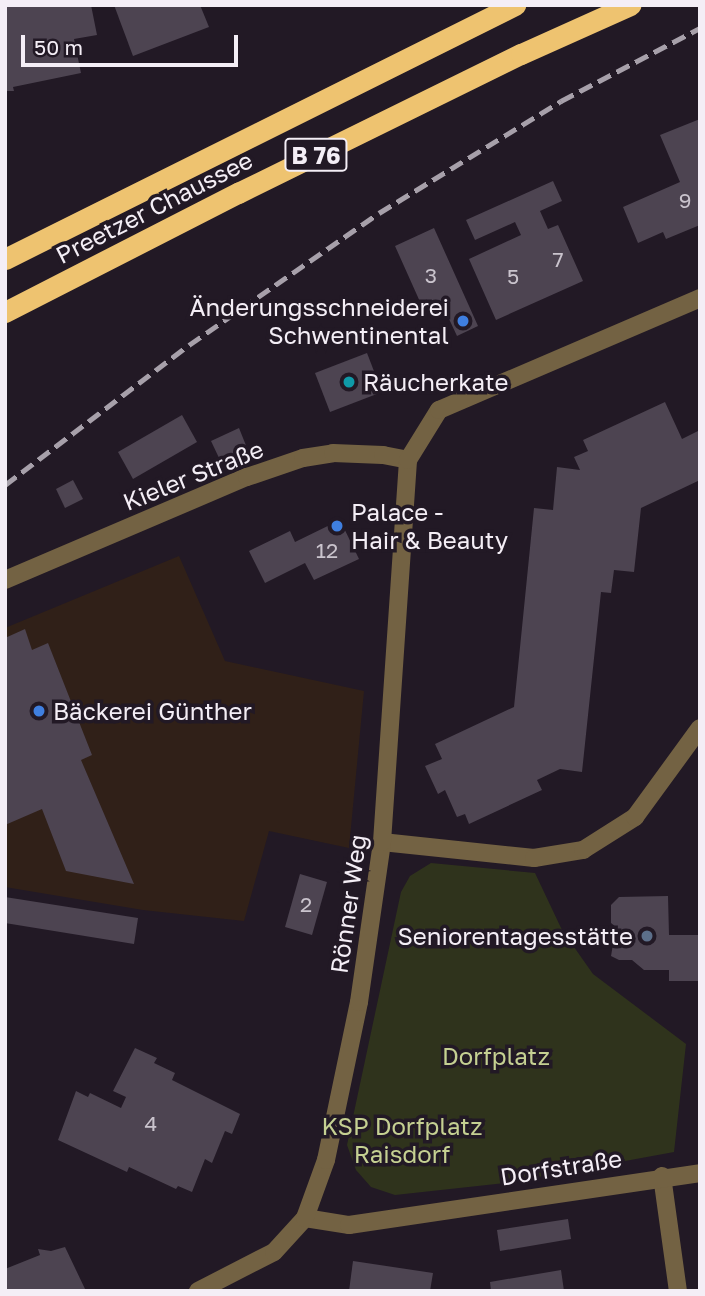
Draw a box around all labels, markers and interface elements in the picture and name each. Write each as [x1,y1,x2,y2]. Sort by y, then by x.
scale bar [24,21,242,65]
text: 50 m [34,34,83,60]
road number: B 76 [283,136,349,174]
street label: Preetzer Chaussee [51,145,257,269]
house number: 9 [679,187,691,213]
house number: 7 [552,246,564,272]
house number: 3 [425,262,437,288]
house number: 5 [507,263,519,289]
place label: Änderungsschneiderei Schwentinental [190,293,449,349]
marker: Änderungsschneiderei Schwentinental [455,313,471,329]
place label: Räucherkate [363,368,508,396]
marker: Räucherkate [341,374,357,390]
street label: Kieler Straße [119,434,267,516]
place label: Palace - Hair & Beauty [351,498,508,554]
marker: Palace - Hair & Beauty [329,518,345,534]
house number: 12 [316,537,338,563]
place label: Bäckerei Günther [53,697,252,725]
marker: Bäckerei Günther [31,703,47,719]
street label: Rönner Weg [324,833,372,975]
house number: 2 [300,891,312,917]
place label: Seniorentagesstätte [397,922,633,950]
marker: Seniorentagesstätte [639,928,655,944]
park label: Dorfplatz [442,1042,550,1070]
house number: 4 [145,1110,157,1136]
park label: KSP Dorfplatz Raisdorf [321,1112,483,1168]
street label: Dorfstraße [498,1143,624,1191]

